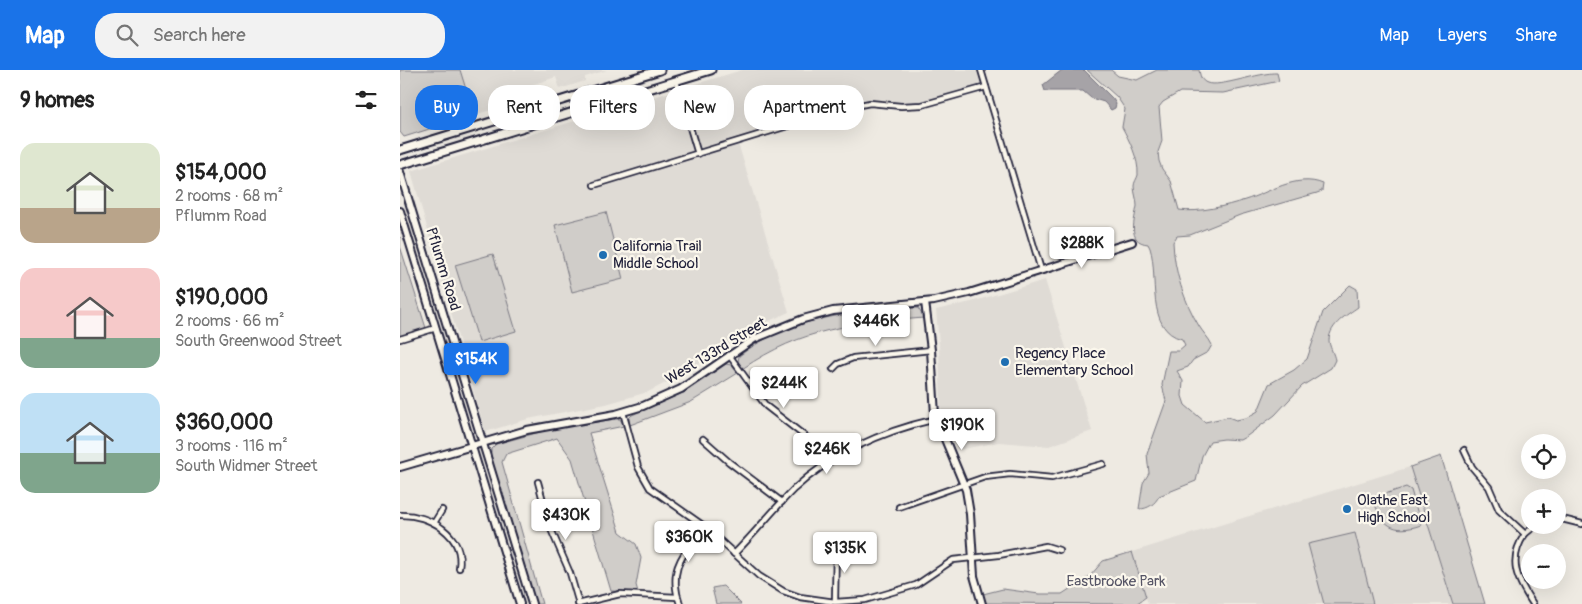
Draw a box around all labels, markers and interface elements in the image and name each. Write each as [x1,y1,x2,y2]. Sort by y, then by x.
search box [95,13,445,58]
text: Map [25,21,65,50]
icon: search [113,21,141,49]
text: Search here [153,23,246,47]
text: Map [1380,24,1409,47]
text: Layers [1437,24,1487,47]
text: Share [1515,24,1557,47]
chip: Buy [415,85,478,130]
chip: Rent [488,85,560,130]
chip: Filters [570,85,655,130]
chip: New [665,85,734,130]
chip: Apartment [744,85,864,130]
icon: filters [352,86,380,114]
text: 9 homes [20,87,94,114]
text: $154,000 [175,159,267,186]
icon: home [60,163,120,223]
text: 2 rooms · 68 m² [175,186,283,206]
text: Pflumm Road [175,206,267,226]
street label: Pflumm Road [421,225,465,313]
pin: $288K [1047,226,1117,269]
text: $288K [1060,233,1104,253]
place label: California Trail Middle School [613,237,702,273]
marker: California Trail Middle School [597,249,609,261]
text: $190,000 [175,284,268,311]
icon: home [60,288,120,348]
pin: $446K [841,304,911,347]
text: 2 rooms · 66 m² [175,311,285,331]
text: $446K [853,311,899,331]
street label: West 133rd Street [662,313,771,389]
text: South Greenwood Street [175,331,342,351]
pin: $154K [441,342,511,385]
place label: Regency Place Elementary School [1015,344,1134,380]
text: $154K [455,349,497,369]
marker: Regency Place Elementary School [999,356,1011,368]
pin: $244K [749,366,819,409]
text: $244K [761,373,807,393]
pin: $190K [927,408,997,451]
text: $360,000 [175,409,273,436]
icon: home [60,413,120,473]
text: $190K [940,415,984,435]
pin: $246K [792,432,862,475]
map controls [1521,434,1566,589]
button: locate [1521,434,1566,479]
text: 3 rooms · 116 m² [175,436,288,456]
text: $246K [804,439,850,459]
text: South Widmer Street [175,456,317,476]
button: + [1521,489,1566,534]
place label: Olathe East High School [1357,491,1430,527]
pin: $430K [531,498,601,541]
marker: Olathe East High School [1341,503,1353,515]
text: $430K [542,505,590,525]
pin: $360K [654,520,724,563]
text: $360K [665,527,713,547]
pin: $135K [810,532,880,574]
text: $135K [824,538,866,558]
button: − [1521,544,1566,589]
park label: Eastbrooke Park [1066,572,1166,591]

